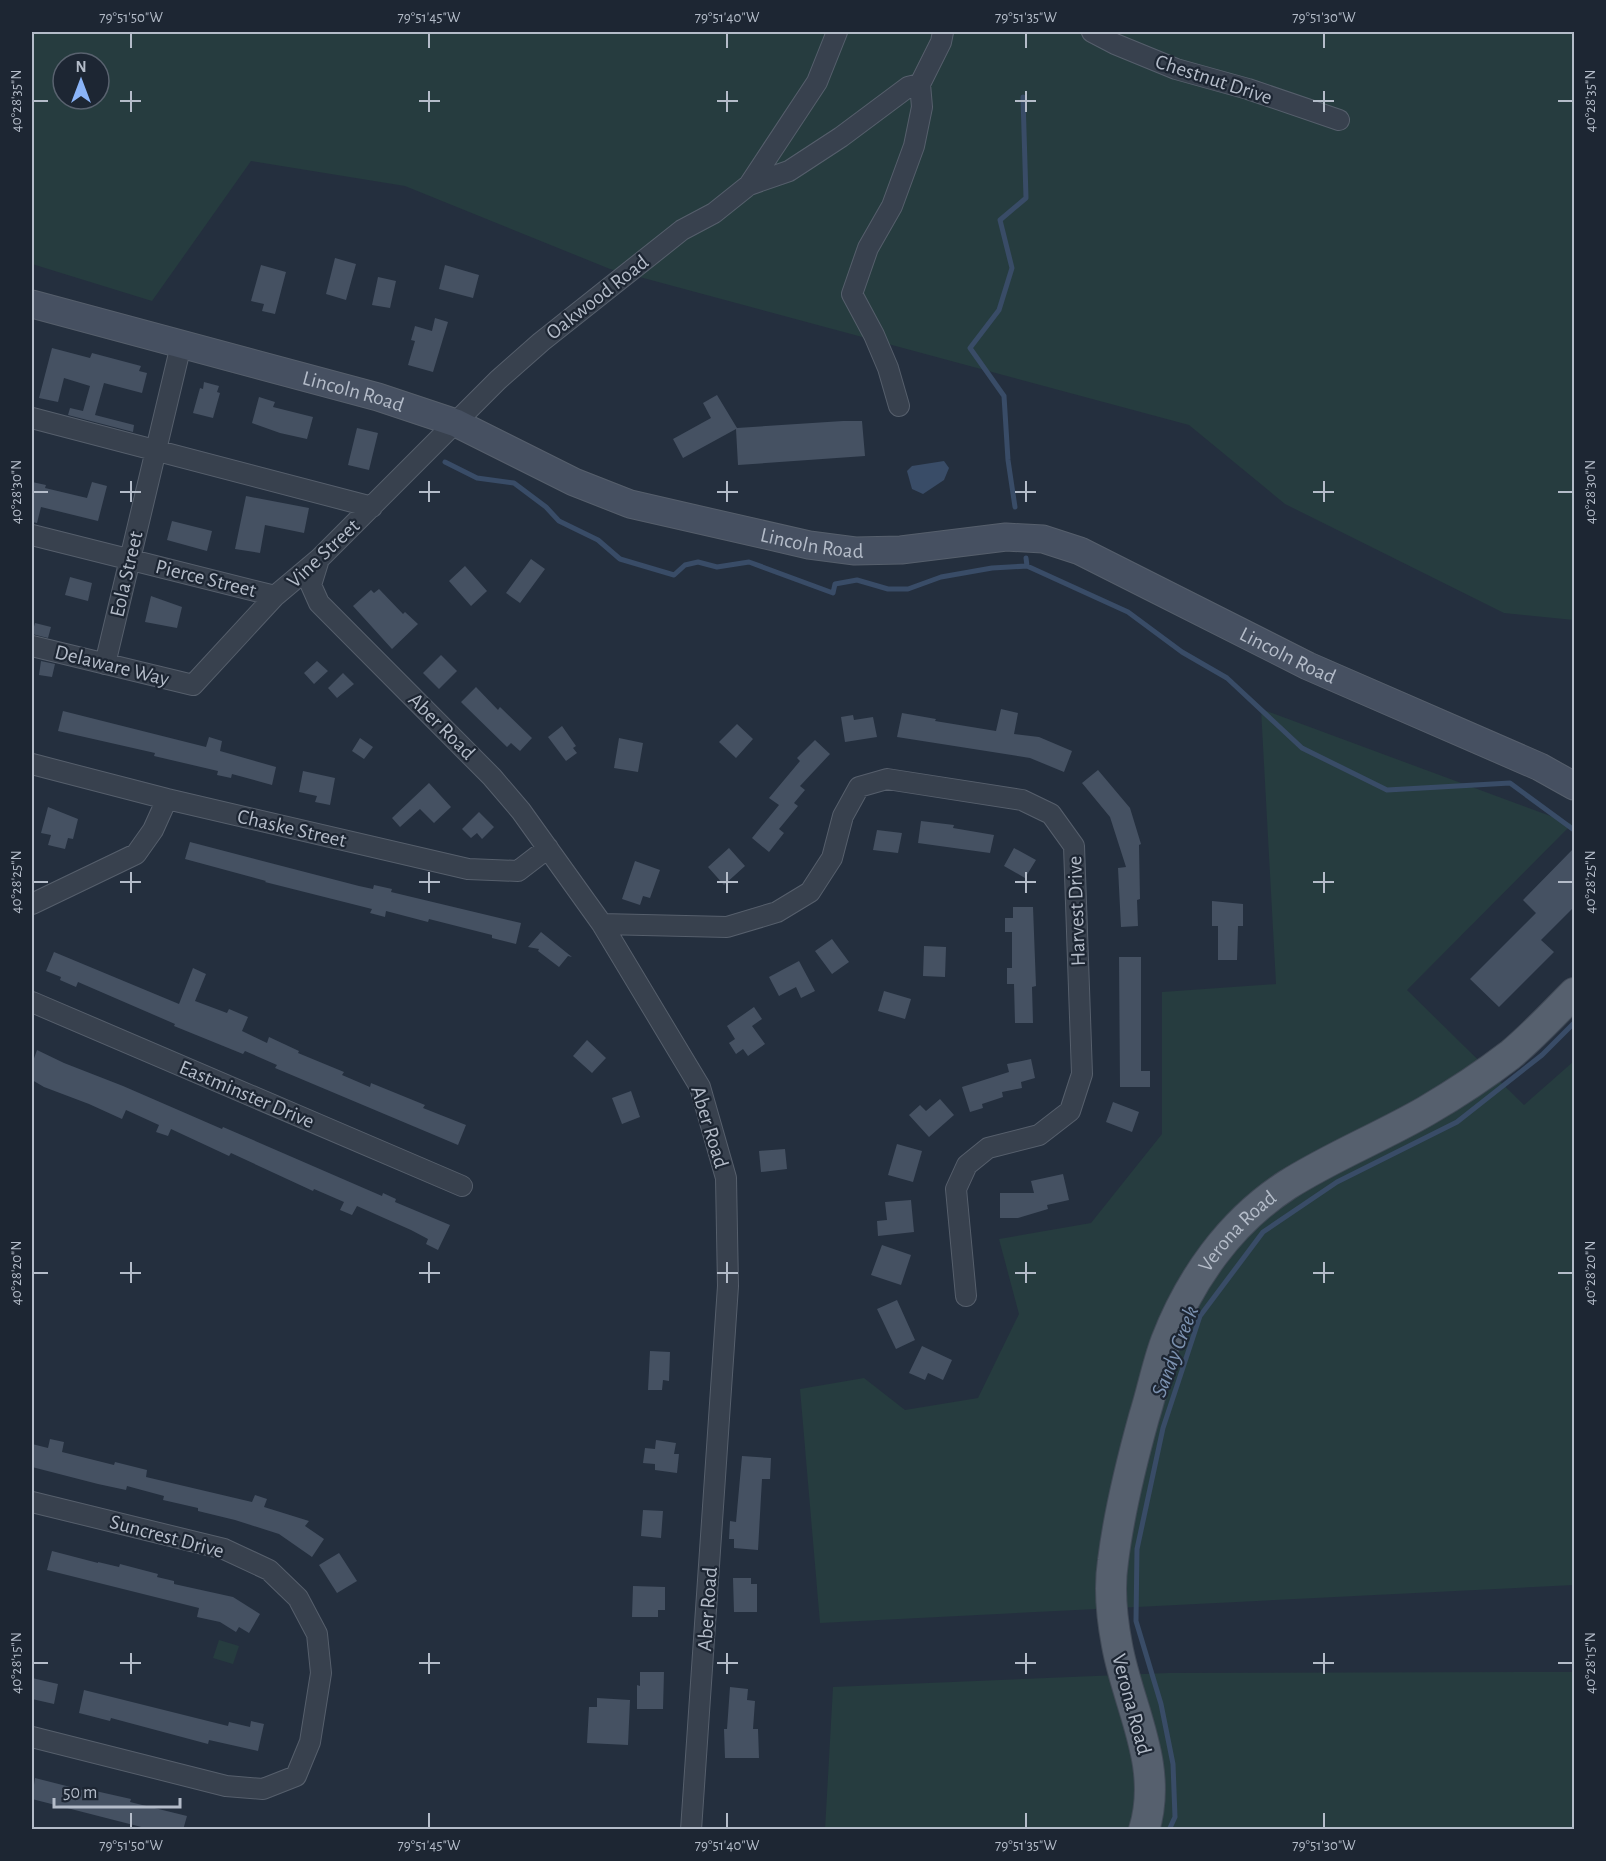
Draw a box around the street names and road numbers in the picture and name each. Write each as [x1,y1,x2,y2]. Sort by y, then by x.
street label: Chestnut Drive [1153,51,1275,108]
street label: Oakwood Road [542,251,652,344]
street label: Lincoln Road [300,367,407,416]
street label: Vine Street [283,515,364,592]
street label: Lincoln Road [758,524,864,562]
street label: Eola Street [106,529,147,619]
street label: Pierce Street [153,556,259,601]
street label: Lincoln Road [1236,623,1339,688]
street label: Delaware Way [53,641,171,690]
street label: Aber Road [404,689,479,764]
street label: Chaske Street [235,806,349,851]
street label: Harvest Drive [1064,855,1089,966]
street label: Eastminster Drive [176,1057,317,1132]
street label: Aber Road [687,1084,732,1171]
street label: Verona Road [1195,1187,1280,1276]
street label: Suncrest Drive [108,1511,226,1562]
street label: Aber Road [694,1566,721,1652]
street label: Verona Road [1108,1652,1155,1757]

